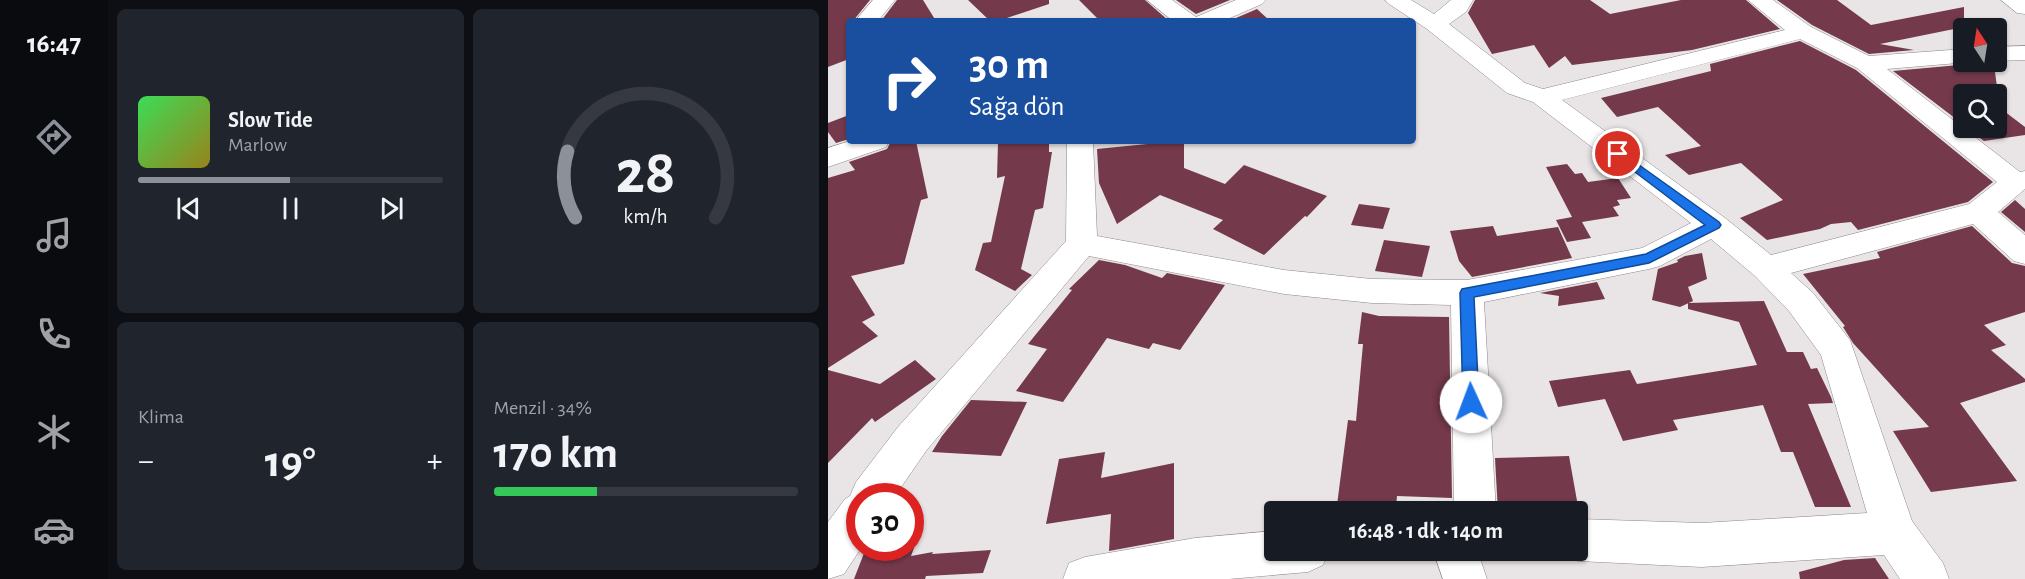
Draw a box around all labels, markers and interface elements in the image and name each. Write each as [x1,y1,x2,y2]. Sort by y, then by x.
north arrow [1953,18,2007,72]
map controls [1953,18,2007,138]
text: 16:47 [27,30,81,57]
icon: right [870,42,948,120]
text: 30 m [969,44,1049,86]
button: search [1953,84,2007,138]
text: Sağa dön [969,93,1064,120]
text: Slow Tide [228,109,313,131]
icon: directions [33,116,75,158]
pin [1592,128,1643,179]
text: Marlow [228,135,287,155]
icon: arrive [1601,137,1634,170]
text: 28 [616,142,676,204]
icon: previous [172,192,205,225]
icon: pause [274,192,307,225]
icon: next [375,192,408,225]
text: km/h [624,206,668,227]
icon: music [33,214,75,256]
icon: phone [33,313,75,355]
position arrow [1439,370,1503,434]
text: Menzil · 34% [494,398,592,418]
text: Klima [138,407,184,427]
icon: climate [33,411,75,453]
text: 170 km [494,431,618,476]
text: 19° [265,440,316,485]
text: − [138,445,154,478]
text: + [427,445,443,478]
speed limit sign: 30 [846,483,924,561]
icon: car [33,509,75,551]
text: 16:48 · 1 dk · 140 m [1349,520,1503,542]

